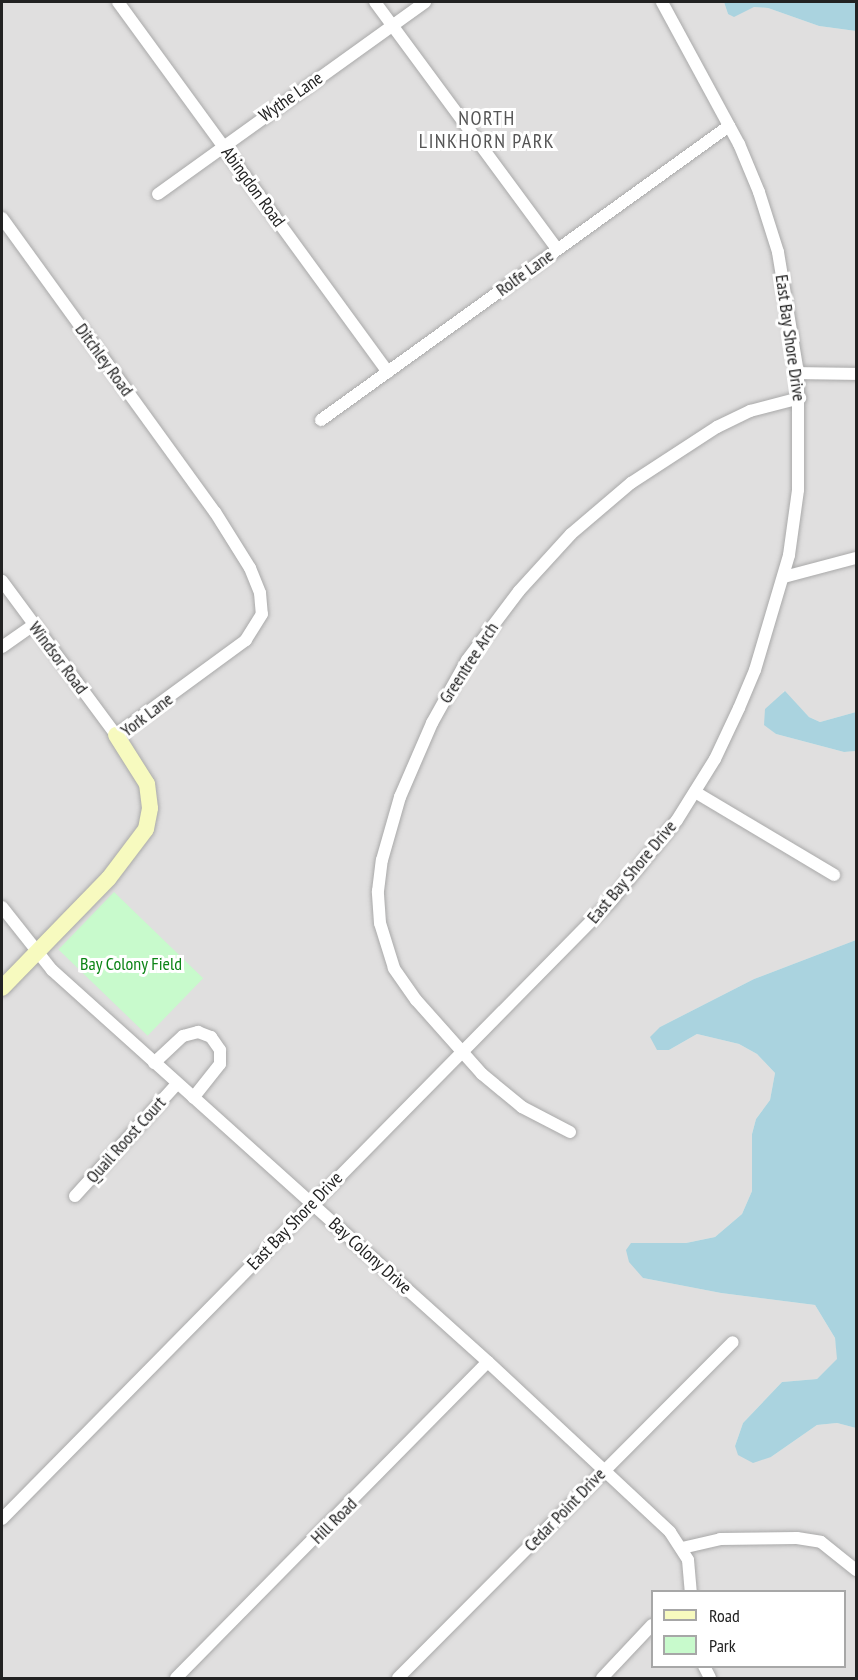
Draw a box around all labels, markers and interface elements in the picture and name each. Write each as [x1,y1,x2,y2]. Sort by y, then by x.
street label: Wythe Lane [255,67,327,127]
district label: NORTH LINKHORN PARK [419,107,555,154]
street label: Abingdon Road [217,143,289,231]
street label: Rolfe Lane [492,245,558,301]
street label: East Bay Shore Drive [770,273,810,403]
street label: Ditchley Road [70,319,138,401]
street label: Windsor Road [24,618,92,698]
street label: Greentree Arch [435,618,503,708]
street label: York Lane [116,688,178,742]
street label: East Bay Shore Drive [582,816,682,928]
park label: Bay Colony Field [80,953,182,975]
street label: Quail Roost Court [82,1092,170,1188]
street label: East Bay Shore Drive [243,1167,347,1275]
street label: Bay Colony Drive [324,1213,416,1299]
street label: Cedar Point Drive [520,1464,610,1556]
street label: Hill Road [306,1493,362,1549]
legend [651,1590,846,1668]
text: Road [709,1604,740,1627]
text: Park [709,1634,736,1657]

